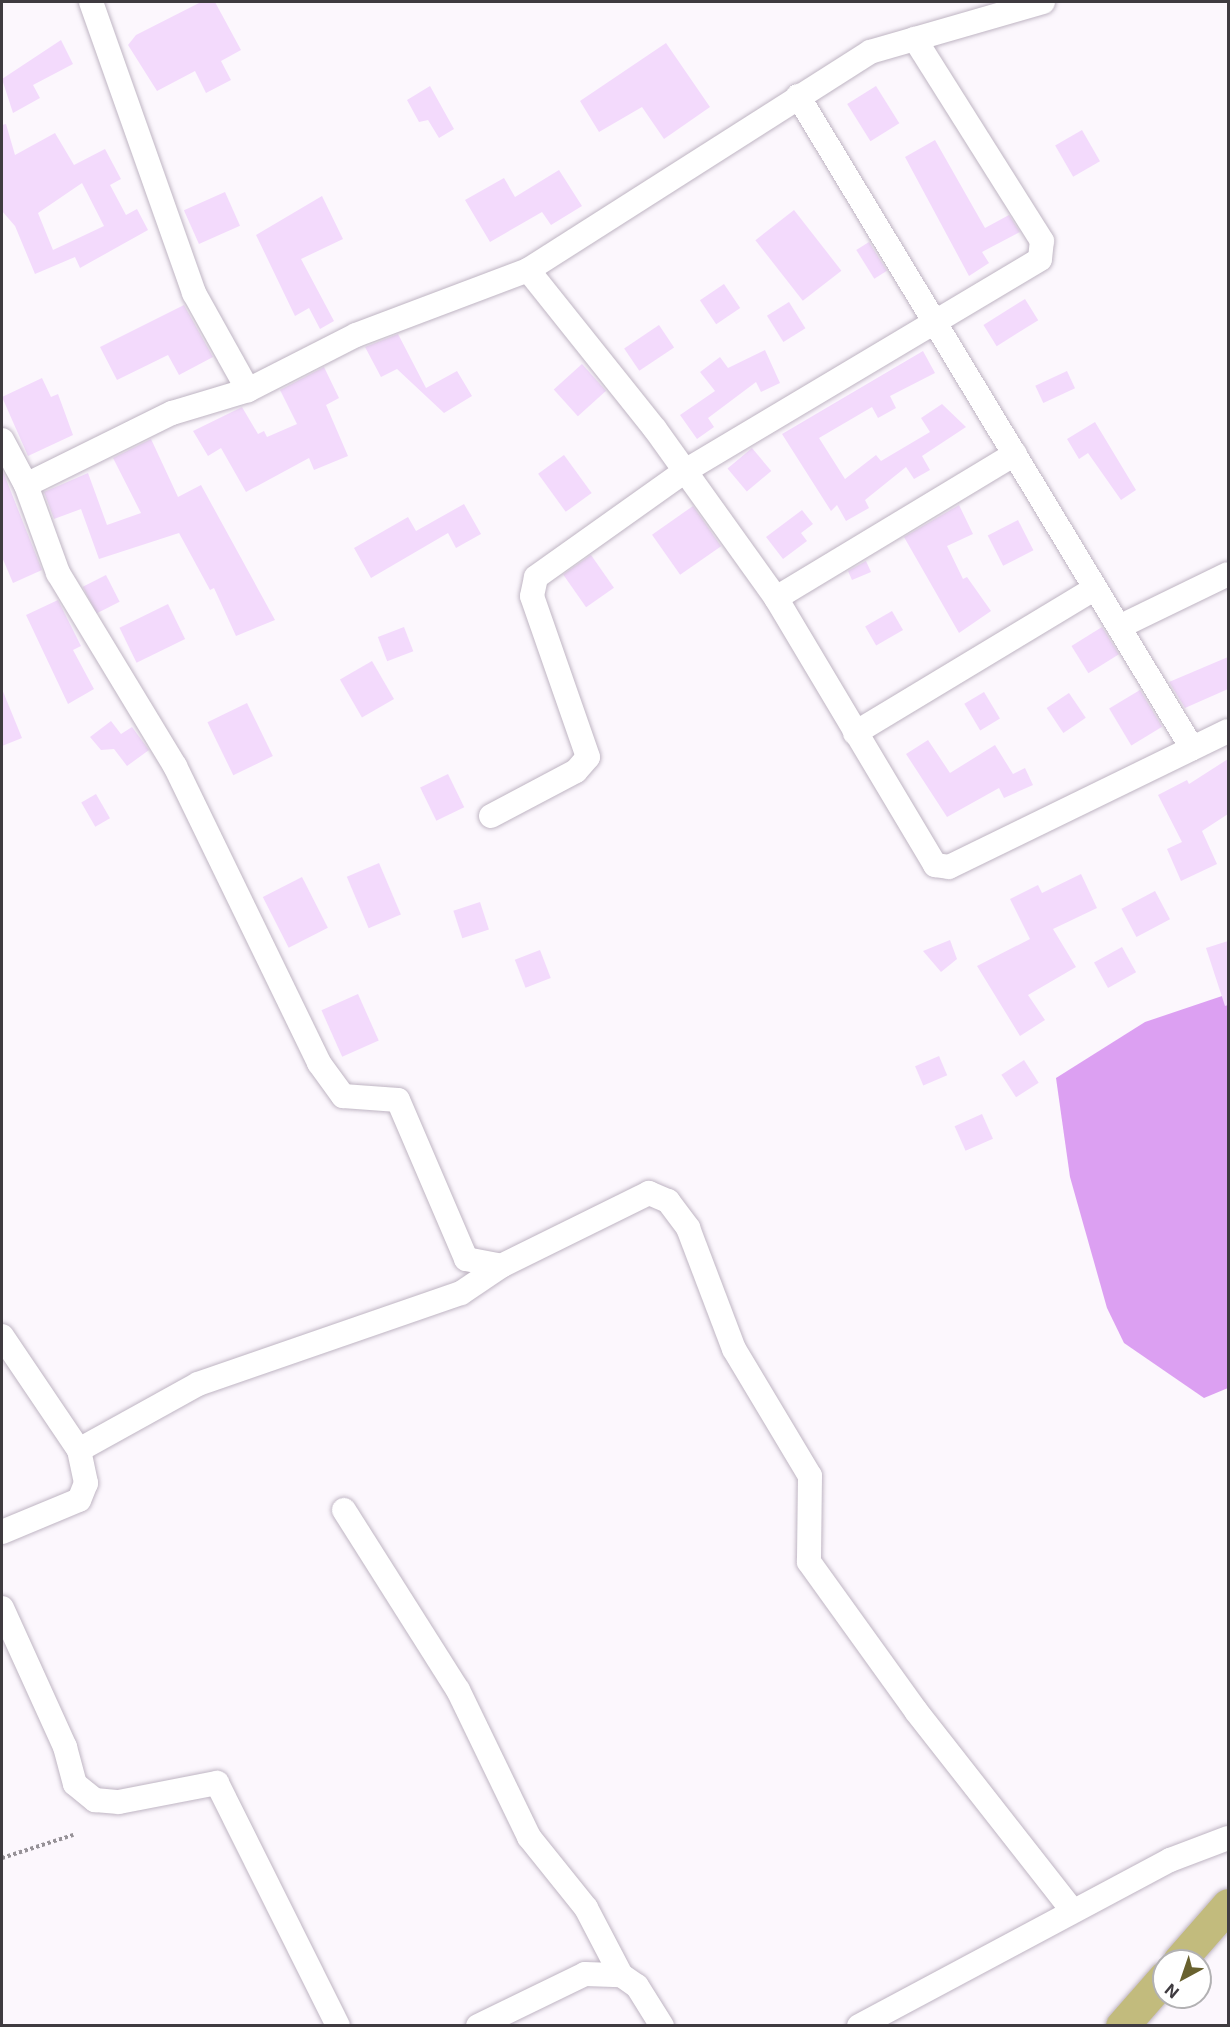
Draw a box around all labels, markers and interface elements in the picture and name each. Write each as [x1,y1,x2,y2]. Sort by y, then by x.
north arrow [1152,1949,1212,2009]
text: N [1161,1980,1183,2003]

